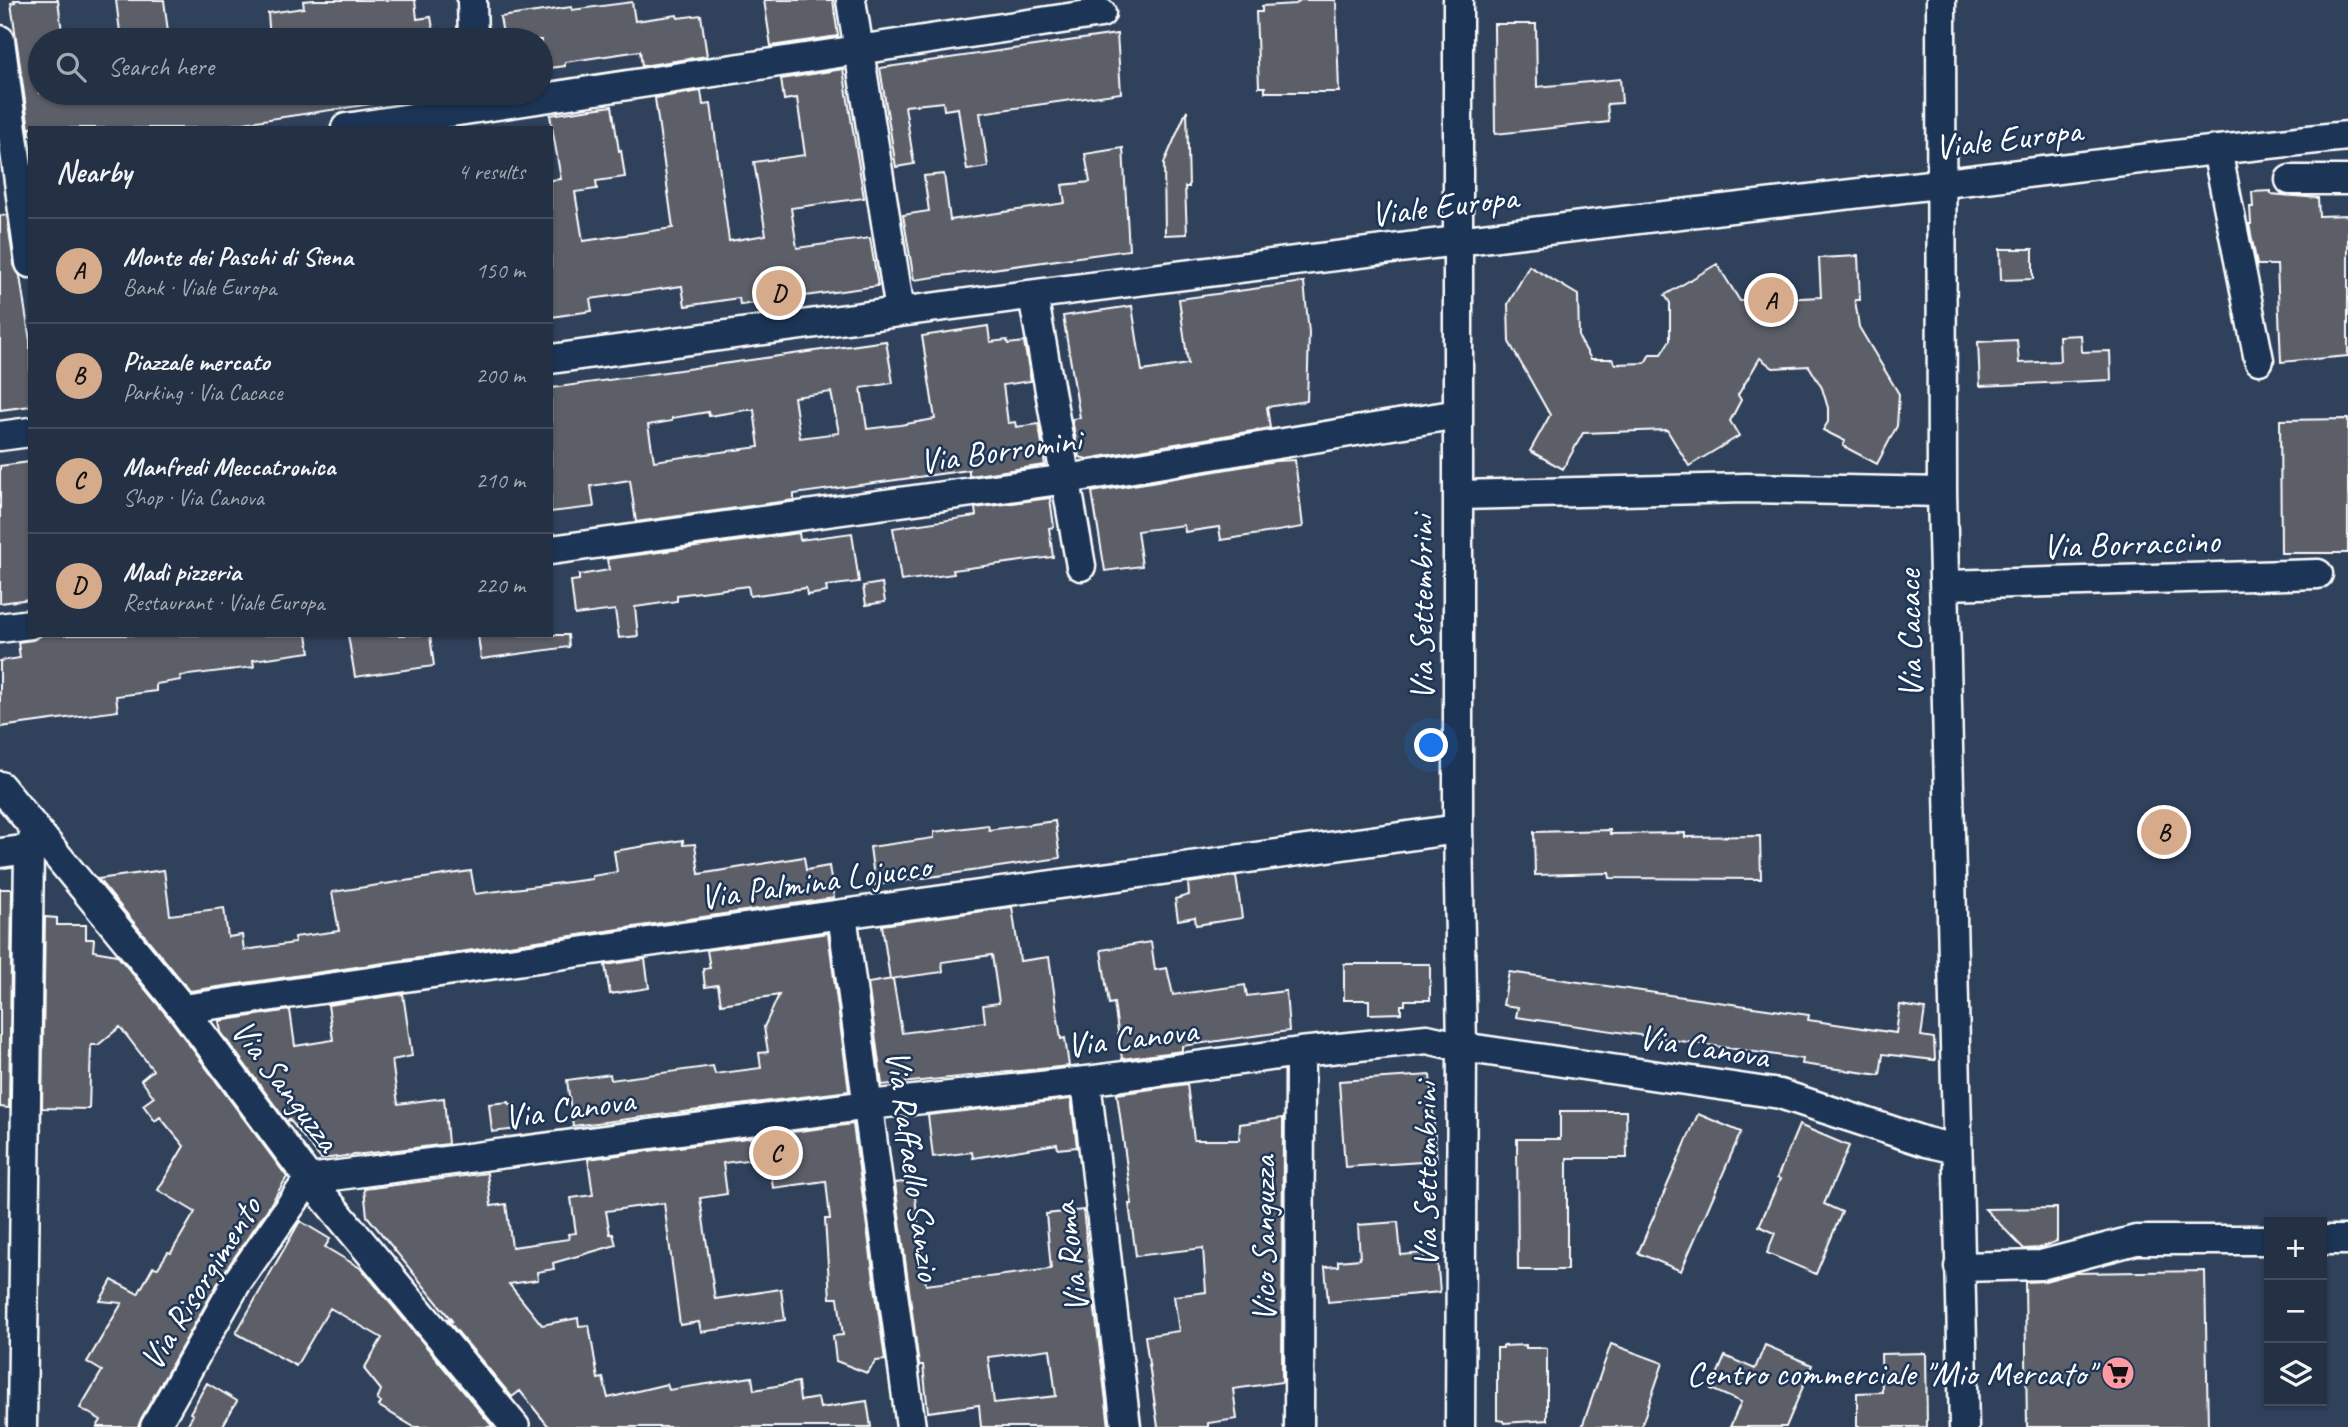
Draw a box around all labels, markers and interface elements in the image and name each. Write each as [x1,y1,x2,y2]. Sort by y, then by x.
search box [28,28,553,105]
icon: search [52,48,90,86]
text: Search here [108,50,214,83]
street label: Viale Europa [1932,107,2087,170]
text: Nearby [56,153,132,191]
text: 4 results [458,157,525,186]
street label: Viale Europa [1368,174,1523,237]
text: Monte dei Paschi di Siena [123,240,353,273]
text: A [73,256,85,285]
text: 150 m [476,256,525,285]
pin: D [756,267,802,319]
text: Bank · Viale Europa [123,273,276,302]
pin: A [1748,274,1794,326]
text: Piazzale mercato [123,345,270,378]
text: B [73,361,85,390]
text: 200 m [476,361,525,390]
text: Parking · Via Cacace [123,378,282,407]
street label: Via Borromini [916,416,1088,484]
text: Manfredi Meccatronica [123,450,335,483]
text: C [74,466,84,495]
text: 210 m [476,466,525,495]
text: Shop · Via Canova [123,483,264,512]
street label: Via Settembrini [1399,511,1444,701]
street label: Via Borraccino [2042,518,2222,569]
text: Madì pizzeria [123,555,241,588]
street label: Via Cacace [1886,567,1933,699]
text: D [72,571,86,600]
text: 220 m [476,571,525,600]
text: Restaurant · Viale Europa [123,588,324,617]
your location [1414,728,1448,762]
pin: B [2141,806,2187,858]
street label: Via Palmina Lojucco [697,843,937,920]
street label: Via Canova [1064,1007,1202,1068]
street label: Via Sanguzza [221,1010,351,1162]
street label: Via Canova [1636,1014,1774,1079]
street label: Via Raffaello Sanzio [875,1047,952,1285]
street label: Via Canova [501,1077,639,1140]
street label: Via Settembrini [1403,1078,1448,1268]
pin: C [753,1127,799,1179]
street label: Vico Sanguzza [1241,1154,1286,1322]
street label: Via Risorgimento [129,1187,272,1379]
street label: Via Roma [1041,1197,1100,1316]
map controls [2264,1217,2327,1406]
button: + [2264,1217,2327,1280]
button: − [2264,1280,2327,1343]
button: layers [2264,1343,2327,1406]
place label: Centro commerciale "Mio Mercato" [1686,1351,2101,1396]
supermarket icon: Centro commerciale "Mio Mercato" [2099,1354,2137,1392]

